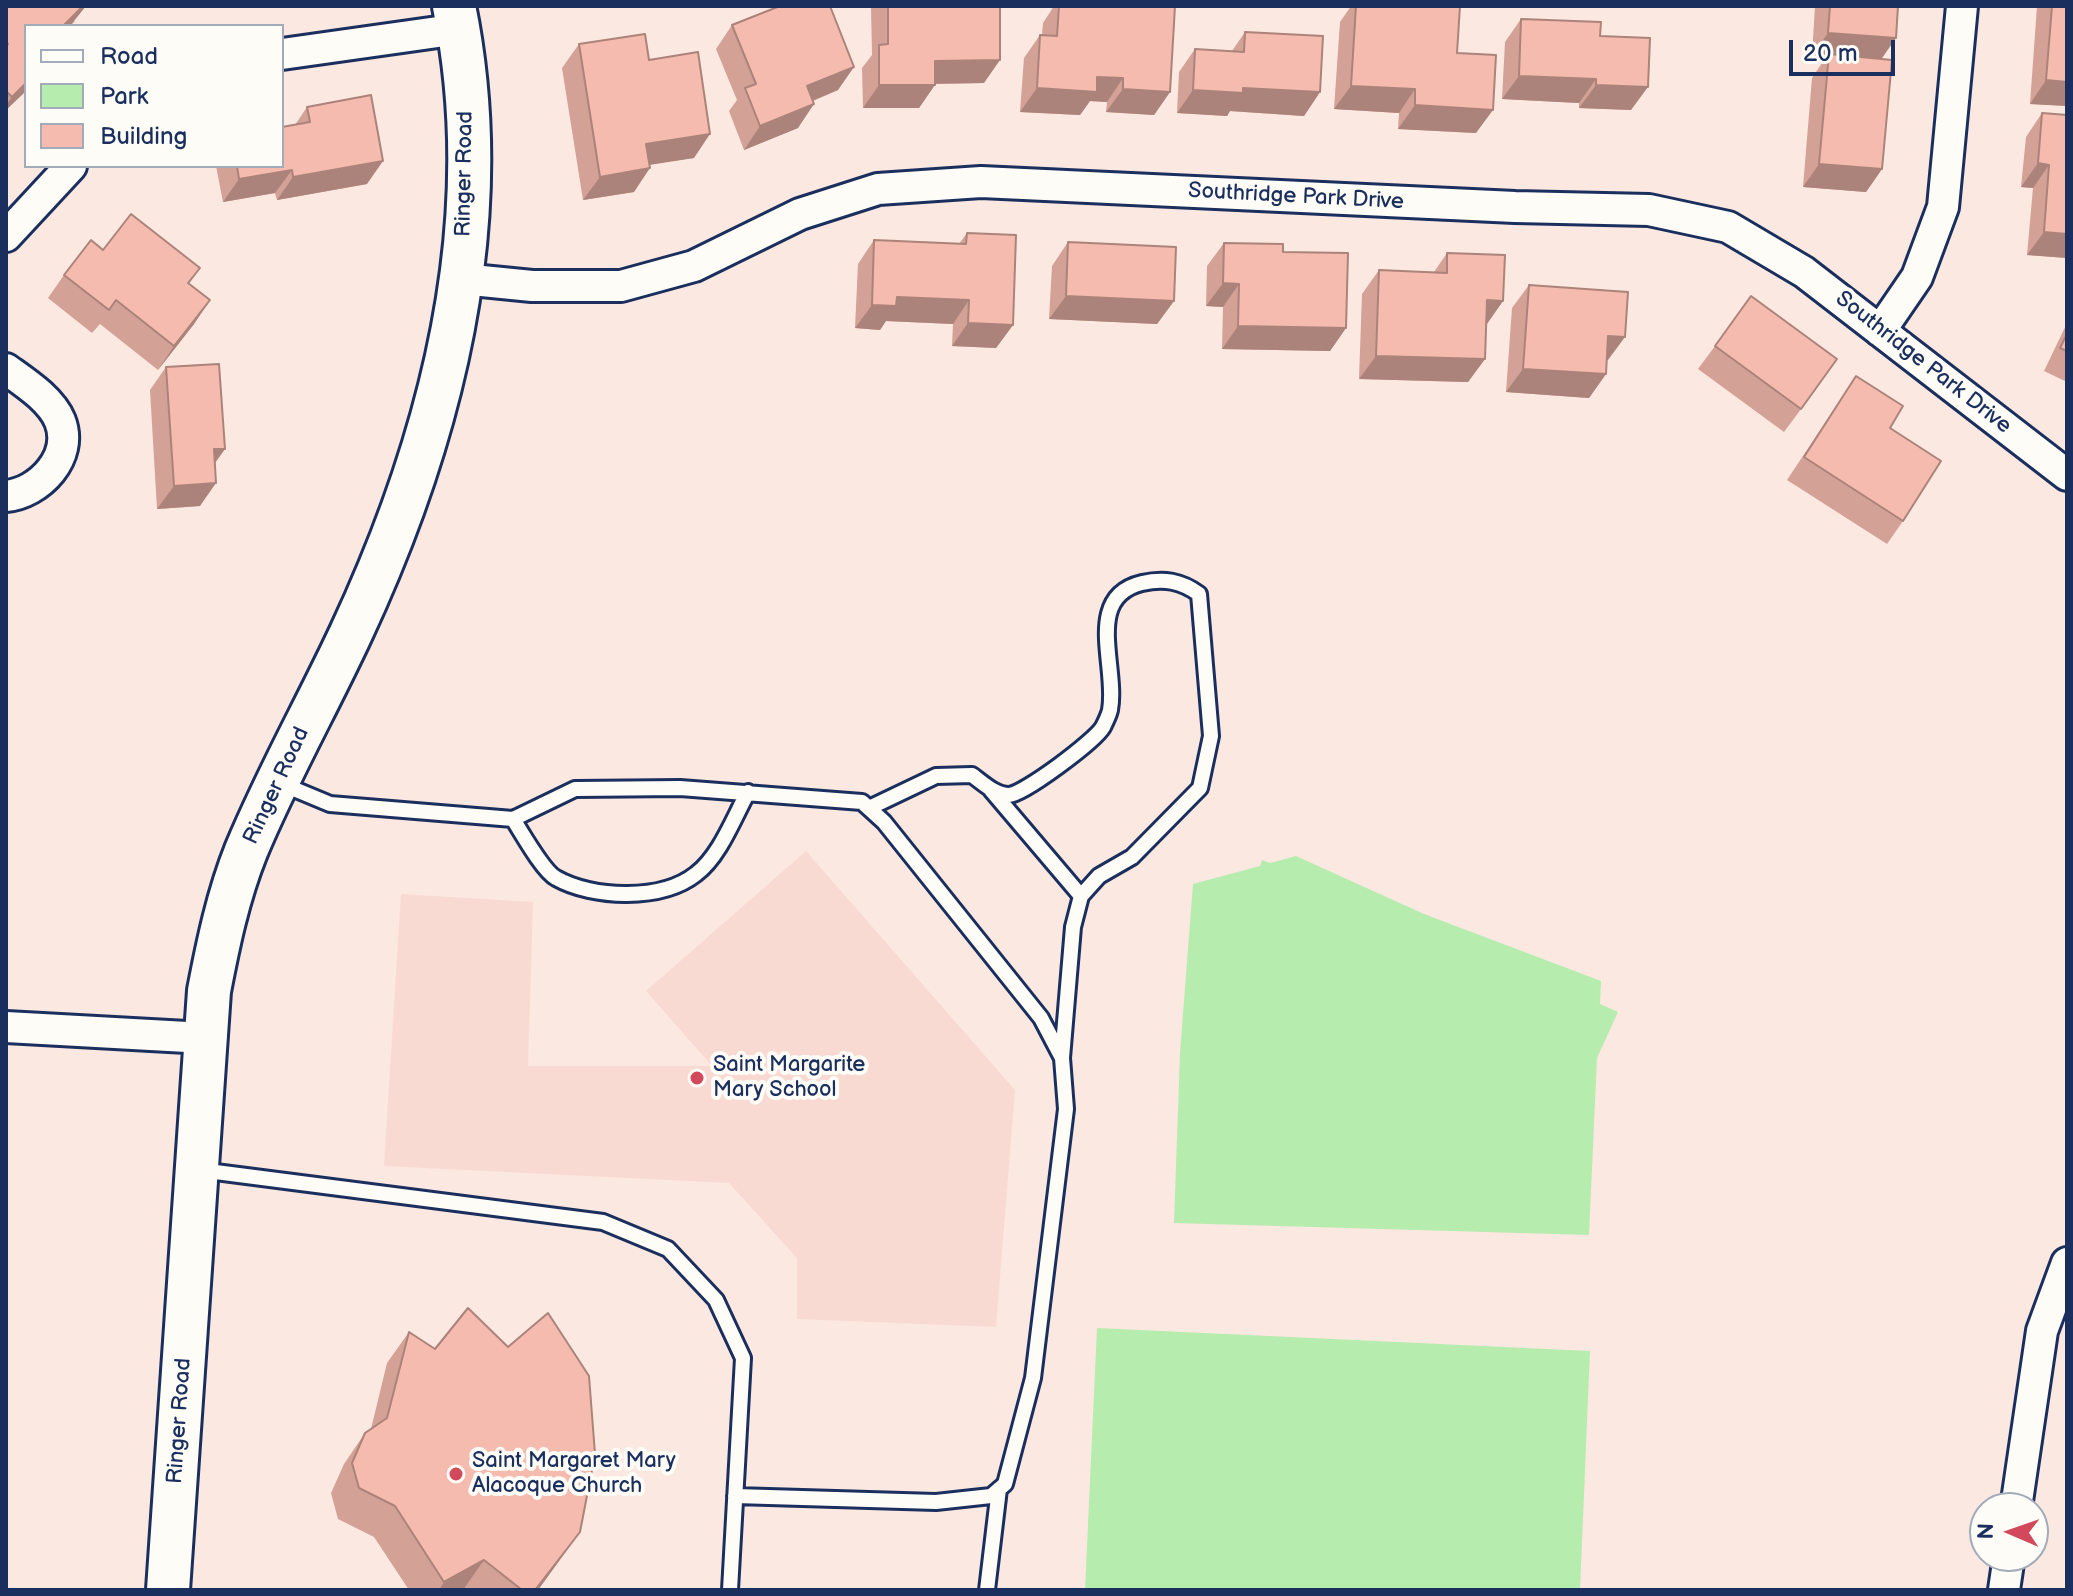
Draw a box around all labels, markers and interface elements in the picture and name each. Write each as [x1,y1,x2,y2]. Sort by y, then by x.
legend [24,24,284,168]
scale bar [1793,24,1899,74]
text: 20 m [1803,39,1858,68]
text: Road [100,42,158,71]
text: Park [100,82,148,111]
street label: Ringer Road [451,111,479,237]
text: Building [100,122,187,151]
street label: Southridge Park Drive [1187,178,1405,216]
street label: Southridge Park Drive [1830,286,2016,440]
street label: Ringer Road [238,723,316,849]
place label: Saint Margarite Mary School [713,1052,865,1104]
marker: Saint Margarite Mary School [688,1069,706,1087]
street label: Ringer Road [162,1357,198,1485]
place label: Saint Margaret Mary Alacoque Church [472,1448,676,1500]
marker: Saint Margaret Mary Alacoque Church [447,1465,465,1483]
north arrow [1969,1492,2049,1572]
text: N [1973,1522,2000,1540]

